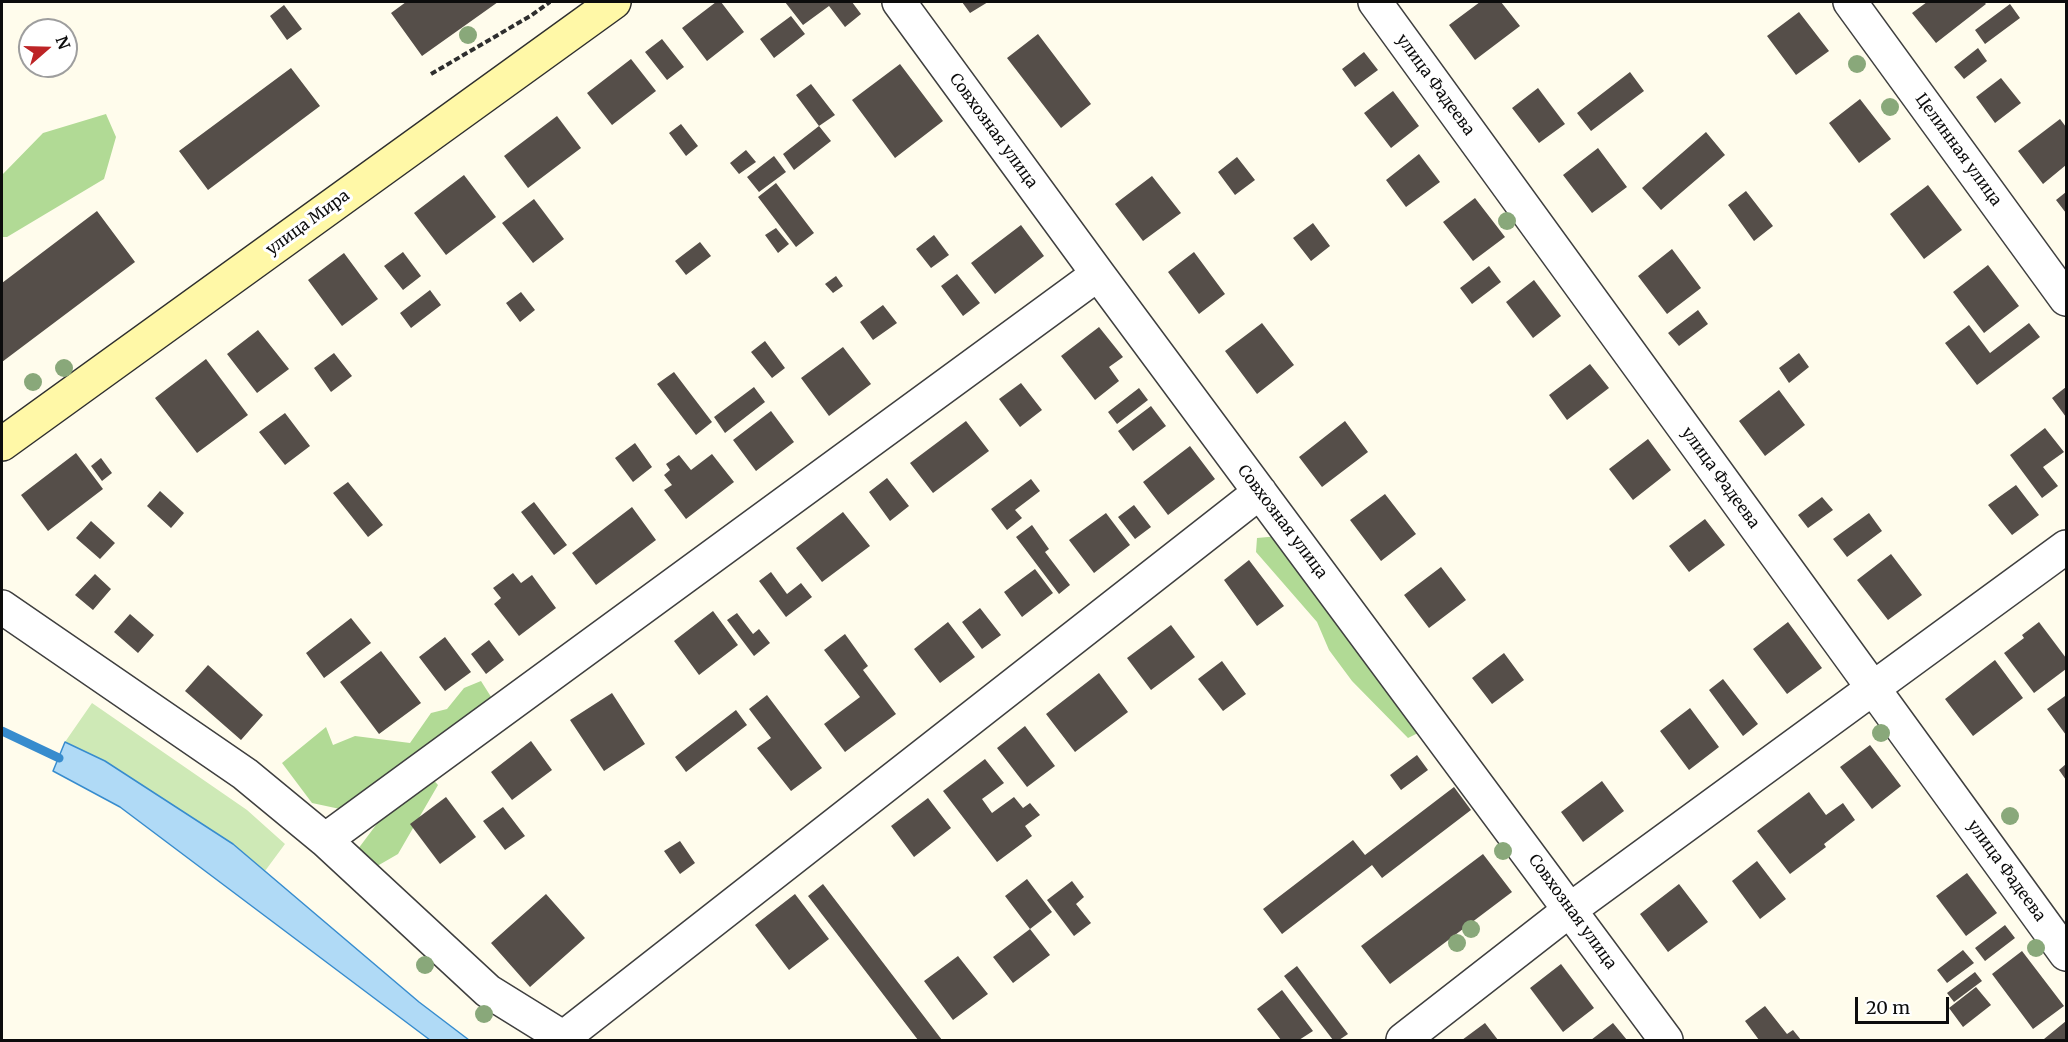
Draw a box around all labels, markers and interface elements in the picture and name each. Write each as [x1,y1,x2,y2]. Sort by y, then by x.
north arrow [18,18,78,78]
street label: улица Фадеева [1392,31,1478,139]
text: N [51,33,75,52]
street label: Совхозная улица [945,70,1041,192]
street label: Целинная улица [1911,90,2005,210]
street label: улица Мира [263,186,353,260]
street label: улица Фадеева [1677,424,1763,532]
street label: Совхозная улица [1233,461,1331,583]
street label: улица Фадеева [1963,817,2049,925]
street label: Совхозная улица [1524,851,1620,973]
scale bar [1858,985,1952,1023]
text: 20 m [1866,996,1910,1019]

